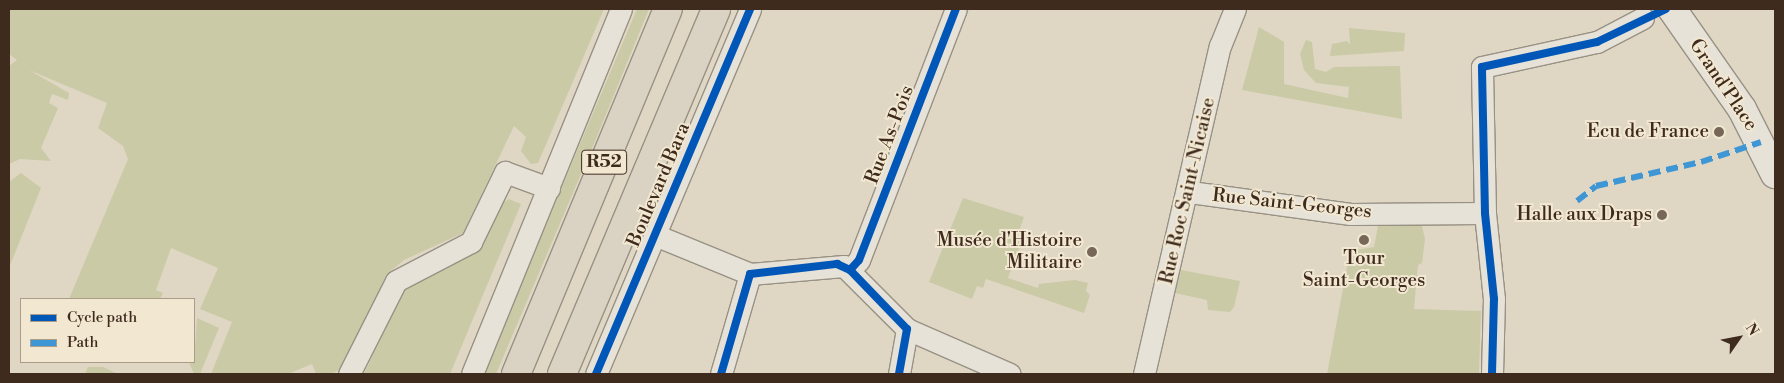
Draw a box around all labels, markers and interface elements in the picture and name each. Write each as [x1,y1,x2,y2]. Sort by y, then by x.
street label: Grand'Place [1684,35,1762,135]
street label: Rue As-Pois [861,83,919,187]
street label: Rue Roc Saint-Nicaise [1155,95,1221,287]
street label: Boulevard Bara [623,120,695,250]
place label: Ecu de France [1587,121,1709,143]
marker: Ecu de France [1713,126,1725,138]
road number: R52 [580,146,628,178]
street label: Rue Saint-Georges [1211,184,1373,224]
place label: Halle aux Draps [1517,204,1652,226]
marker: Halle aux Draps [1656,209,1668,221]
place label: Musée d'Histoire Militaire [937,230,1082,274]
marker: Tour Saint-Georges [1358,234,1370,246]
marker: Musée d'Histoire Militaire [1086,246,1098,258]
place label: Tour Saint-Georges [1303,248,1425,292]
legend [20,298,195,363]
text: Cycle path [67,308,137,327]
north arrow [1714,313,1764,363]
text: N [1741,320,1762,339]
text: Path [67,333,99,352]

